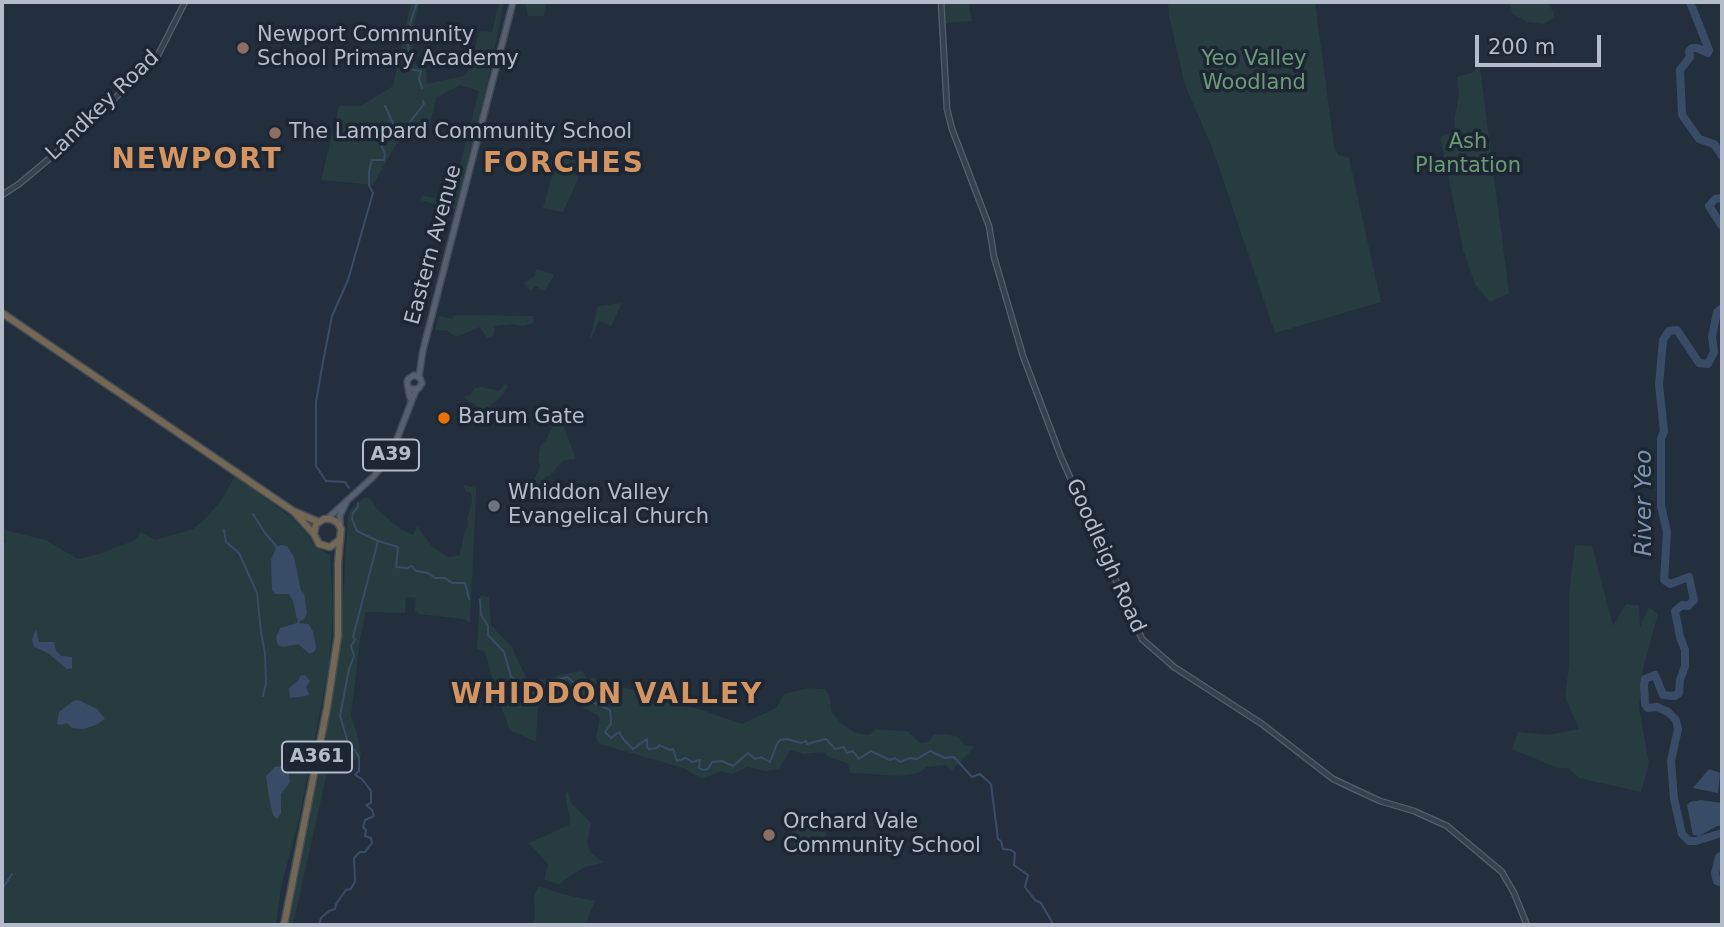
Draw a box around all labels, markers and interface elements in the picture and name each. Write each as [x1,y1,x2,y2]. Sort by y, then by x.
scale bar [1479,21,1605,65]
place label: Newport Community School Primary Academy [257,23,519,73]
text: 200 m [1488,35,1555,59]
marker: Newport Community School Primary Academy [235,40,251,56]
street label: Landkey Road [41,46,165,166]
park label: Yeo Valley Woodland [1201,47,1307,97]
place label: The Lampard Community School [289,120,632,146]
marker: The Lampard Community School [267,125,283,141]
park label: Ash Plantation [1415,130,1521,180]
district label: NEWPORT [112,144,282,178]
district label: FORCHES [484,148,644,182]
street label: Eastern Avenue [401,162,467,328]
place label: Barum Gate [458,405,585,431]
marker: Barum Gate [436,410,452,426]
road number: A39 [363,440,419,470]
water label: River Yeo [1631,450,1659,556]
street label: Goodleigh Road [1060,475,1150,637]
place label: Whiddon Valley Evangelical Church [508,481,709,531]
marker: Whiddon Valley Evangelical Church [486,498,502,514]
district label: WHIDDON VALLEY [452,679,762,713]
road number: A361 [282,742,352,772]
place label: Orchard Vale Community School [783,810,981,860]
marker: Orchard Vale Community School [761,827,777,843]

